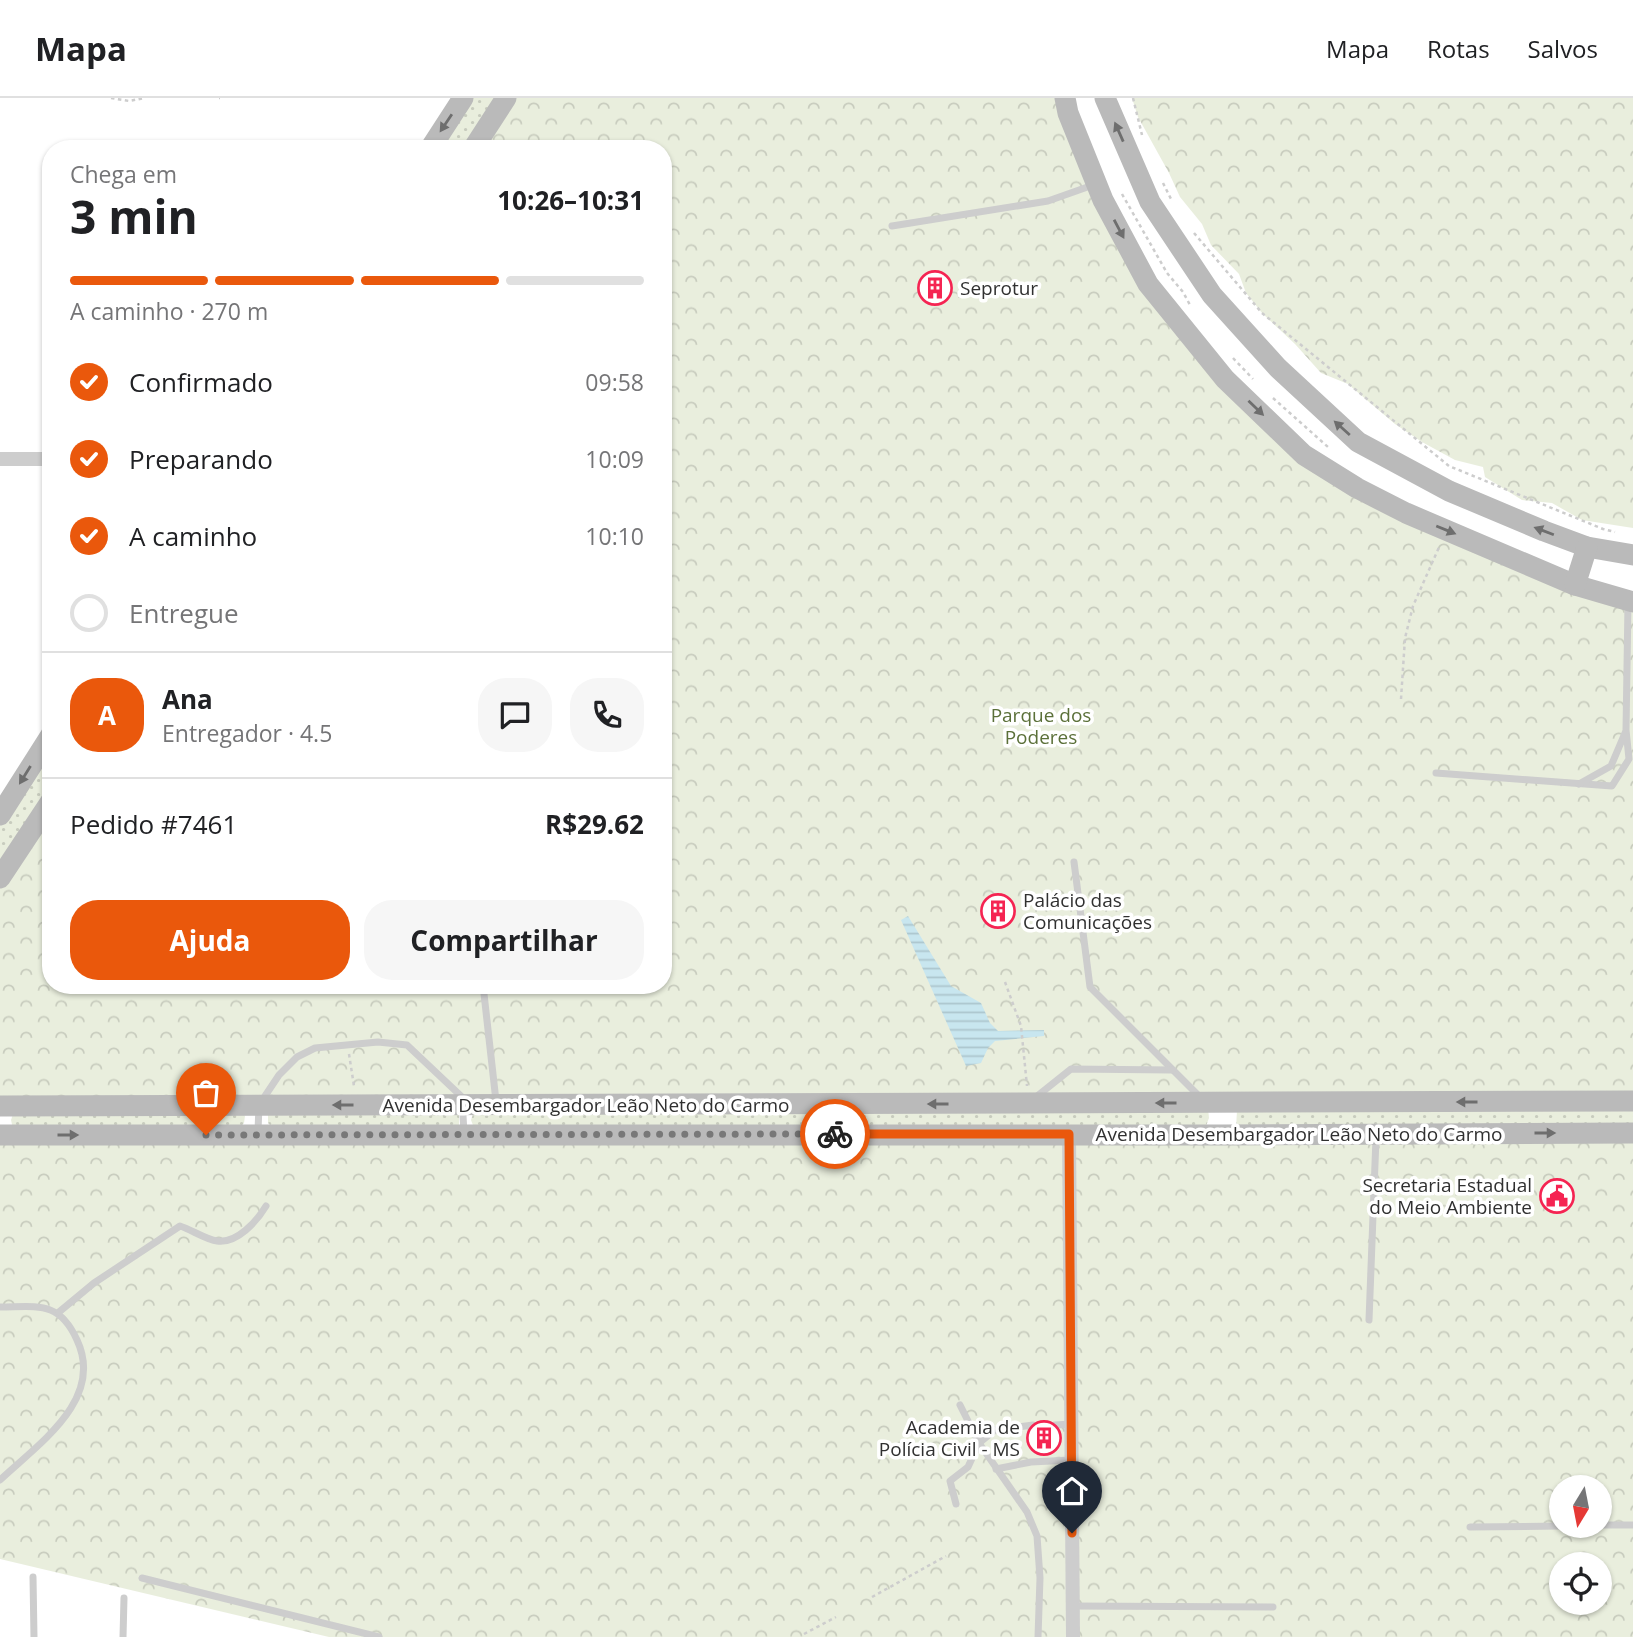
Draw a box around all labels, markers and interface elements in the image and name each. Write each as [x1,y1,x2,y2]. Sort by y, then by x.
text: Mapa [35,26,127,71]
text: Mapa [1326,32,1389,65]
text: Rotas [1427,32,1490,65]
text: Salvos [1528,32,1598,65]
one-way arrow [440,114,453,133]
one-way arrow [1113,122,1125,142]
text: Chega em [70,158,177,190]
text: 10:26–10:31 [497,182,644,218]
text: 3 min [70,185,198,247]
one-way arrow [1113,219,1124,239]
building icon: Seprotur [916,269,954,307]
place label: Seprotur [960,275,1038,301]
text: A caminho · 270 m [70,295,268,327]
icon: check [70,363,108,401]
text: Confirmado [129,364,273,400]
text: 09:58 [585,366,644,398]
one-way arrow [1247,400,1264,416]
one-way arrow [1334,420,1351,436]
icon: check [70,440,108,478]
text: Preparando [129,441,273,477]
text: 10:09 [585,443,644,475]
icon: check [70,517,108,555]
text: A caminho [129,518,257,554]
text: 10:10 [585,520,644,552]
one-way arrow [1435,524,1456,535]
one-way arrow [1533,525,1554,536]
text: Entregue [129,595,239,631]
button: chat [478,678,552,752]
button: phone [570,678,644,752]
text: Ana [162,681,213,717]
text: A [98,697,116,733]
park label: Parque dos Poderes [991,702,1091,750]
text: Entregador · 4.5 [162,717,332,749]
one-way arrow [19,766,32,785]
text: Pedido #7461 [70,806,237,842]
text: R$29.62 [545,806,644,842]
place label: Palácio das Comunicações [1023,887,1152,935]
building icon: Palácio das Comunicações [979,892,1017,930]
button: Ajuda [70,900,350,980]
button: Compartilhar [364,900,644,980]
pin [176,1063,236,1135]
icon: bag [187,1074,225,1112]
street label: Avenida Desembargador Leão Neto do Carmo [382,1092,790,1118]
one-way arrow [1456,1096,1478,1108]
one-way arrow [1155,1097,1177,1109]
one-way arrow [927,1098,949,1110]
one-way arrow [332,1099,354,1111]
courier [800,1099,870,1169]
icon: bike [816,1115,854,1153]
street label: Avenida Desembargador Leão Neto do Carmo [1095,1121,1503,1147]
one-way arrow [1534,1127,1556,1139]
one-way arrow [57,1129,79,1141]
place label: Secretaria Estadual do Meio Ambiente [1362,1172,1532,1220]
public building icon: Secretaria Estadual do Meio Ambiente [1538,1177,1576,1215]
place label: Academia de Polícia Civil - MS [879,1414,1020,1462]
building icon: Academia de Polícia Civil - MS [1025,1419,1063,1457]
pin [1042,1461,1102,1533]
icon: home [1053,1472,1091,1510]
north arrow [1549,1475,1612,1538]
map controls [1549,1475,1612,1615]
button: locate [1549,1552,1612,1615]

